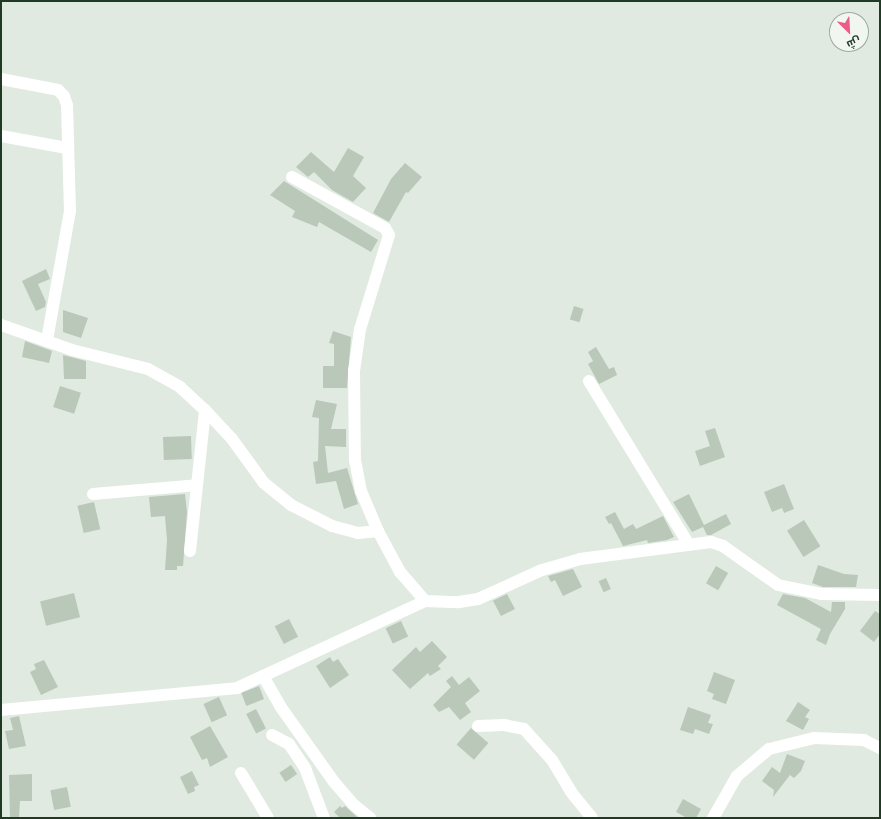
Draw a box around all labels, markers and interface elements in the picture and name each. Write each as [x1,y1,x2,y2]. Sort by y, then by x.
north arrow [829,12,869,52]
text: ش [845,34,863,51]

